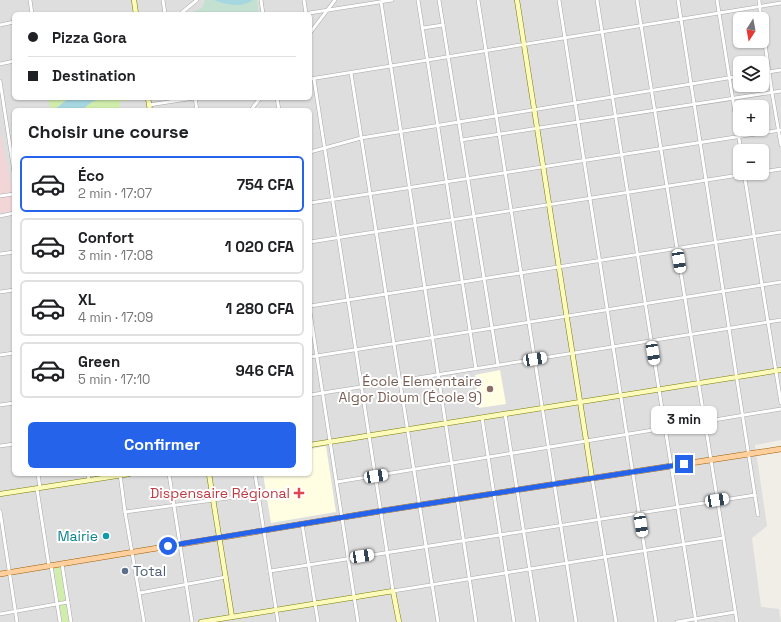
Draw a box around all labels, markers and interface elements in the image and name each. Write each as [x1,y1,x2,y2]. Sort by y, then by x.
north arrow [733,12,769,48]
map controls [733,12,769,180]
text: Pizza Gora [52,28,127,47]
button: layers [733,56,769,92]
text: Destination [52,66,136,85]
button: + [733,100,769,136]
text: Choisir une course [28,120,189,143]
button: − [733,144,769,180]
icon: car [30,166,66,202]
text: Éco [78,166,104,185]
text: 754 CFA [237,175,294,194]
text: 2 min · 17:07 [78,185,152,202]
icon: car [30,228,66,264]
text: Confort [78,228,134,247]
text: 1 020 CFA [225,237,294,256]
text: 3 min · 17:08 [78,247,153,264]
car [671,248,687,274]
icon: car [30,290,66,326]
text: XL [78,290,96,309]
text: 1 280 CFA [225,299,294,318]
text: 4 min · 17:09 [78,309,153,326]
car [645,340,661,366]
car [522,351,548,367]
icon: car [30,352,66,388]
text: Green [78,352,120,371]
text: 946 CFA [236,361,294,380]
text: 5 min · 17:10 [78,371,150,388]
place label: École Elementaire Algor Dioum (École 9) [338,372,482,406]
marker: École Elementaire Algor Dioum (École 9) [485,384,495,394]
callout: 3 min [651,406,717,434]
text: 3 min [667,411,701,428]
button: Confirmer [28,422,296,468]
route end [675,455,693,473]
car [363,468,389,484]
place label: Dispensaire Régional [150,484,290,502]
marker: Dispensaire Régional [293,487,305,499]
car [704,492,730,508]
car [633,512,649,538]
place label: Mairie [57,527,98,545]
marker: Mairie [101,531,111,541]
route start [159,537,177,555]
car [349,548,375,564]
place label: Total [133,562,166,580]
marker: Total [120,566,130,576]

